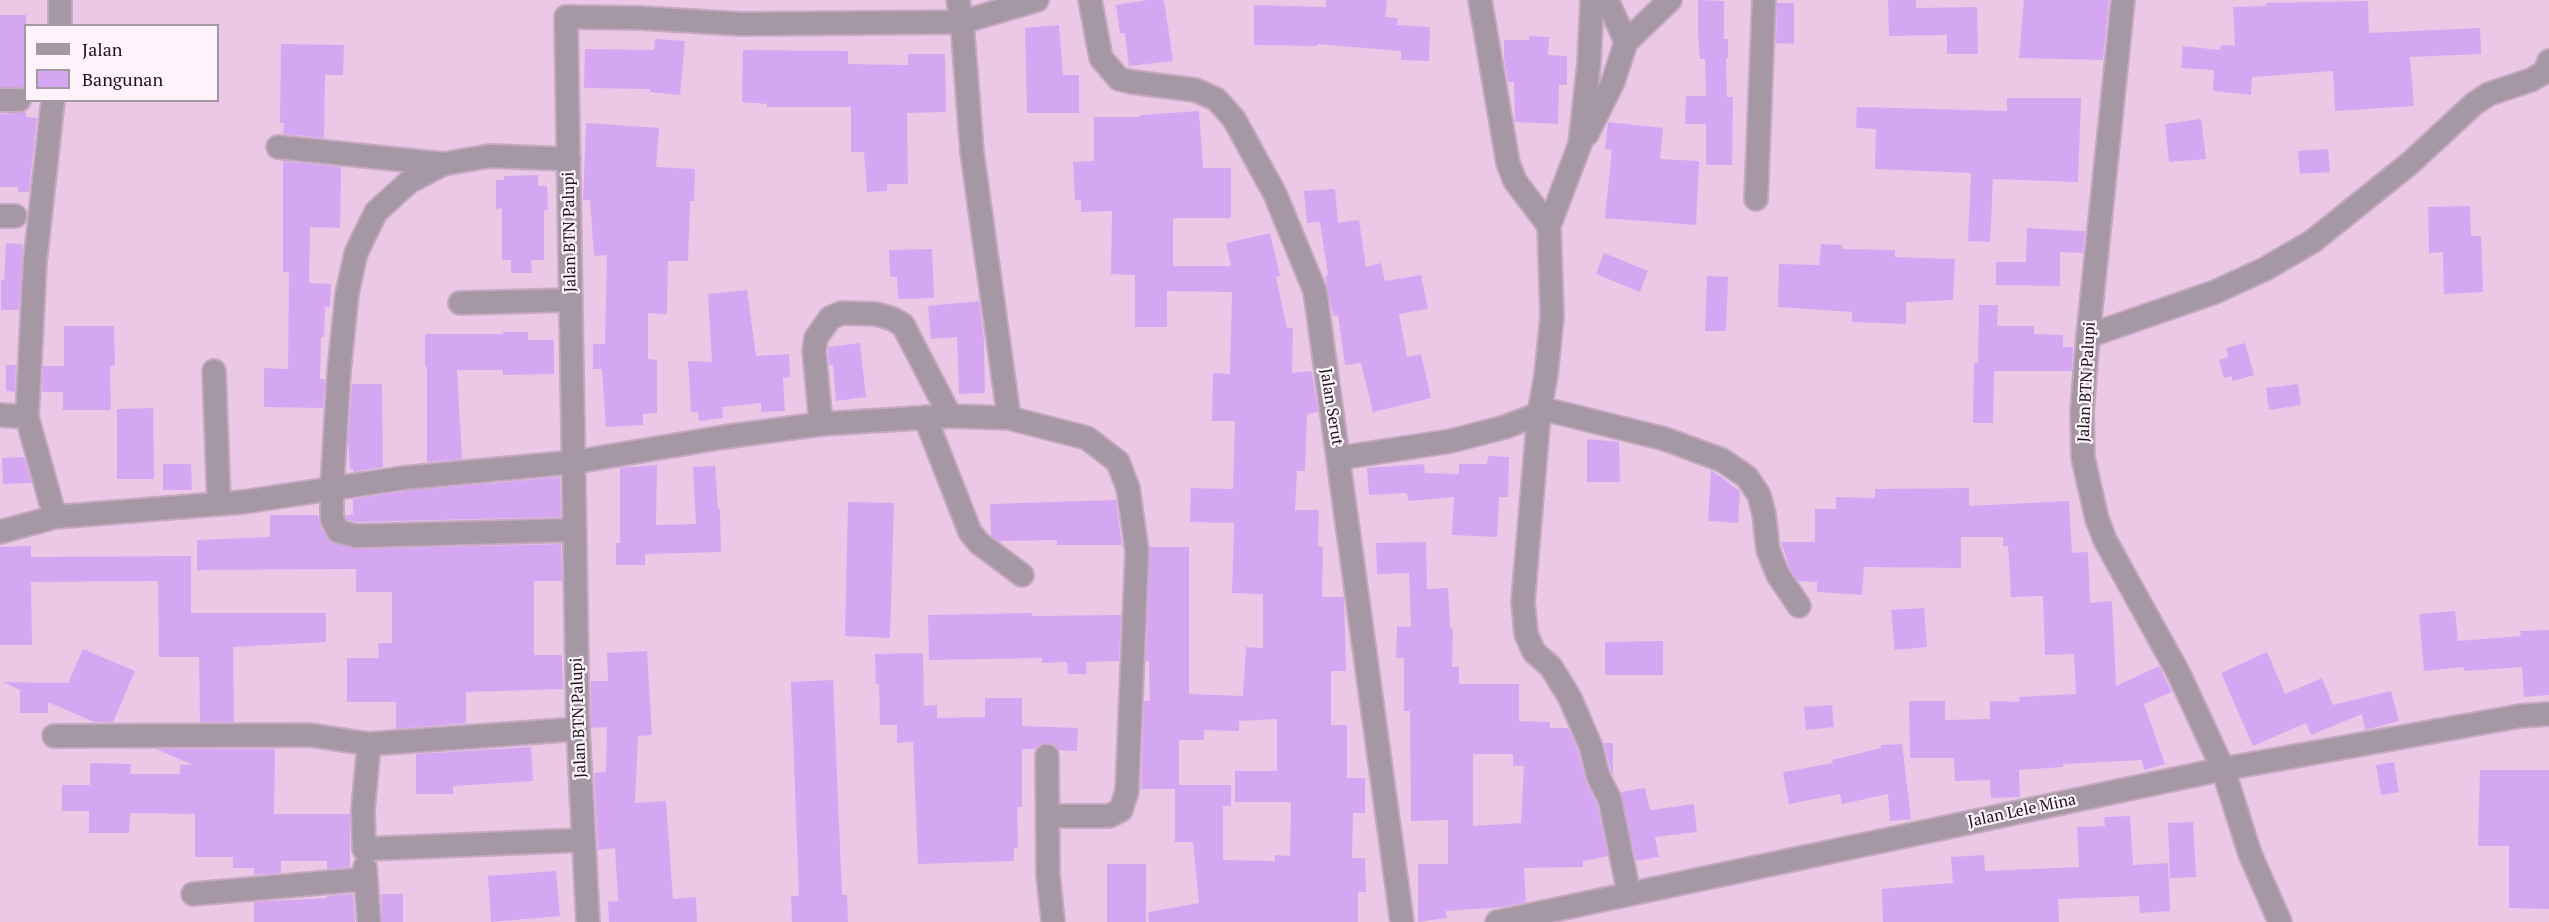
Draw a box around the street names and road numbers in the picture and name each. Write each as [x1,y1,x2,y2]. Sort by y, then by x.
street label: Jalan BTN Palupi [559,172,581,292]
street label: Jalan BTN Palupi [2074,321,2100,443]
street label: Jalan Serut [1315,367,1347,447]
street label: Jalan BTN Palupi [567,657,591,779]
street label: Jalan Lele Mina [1966,790,2078,832]

